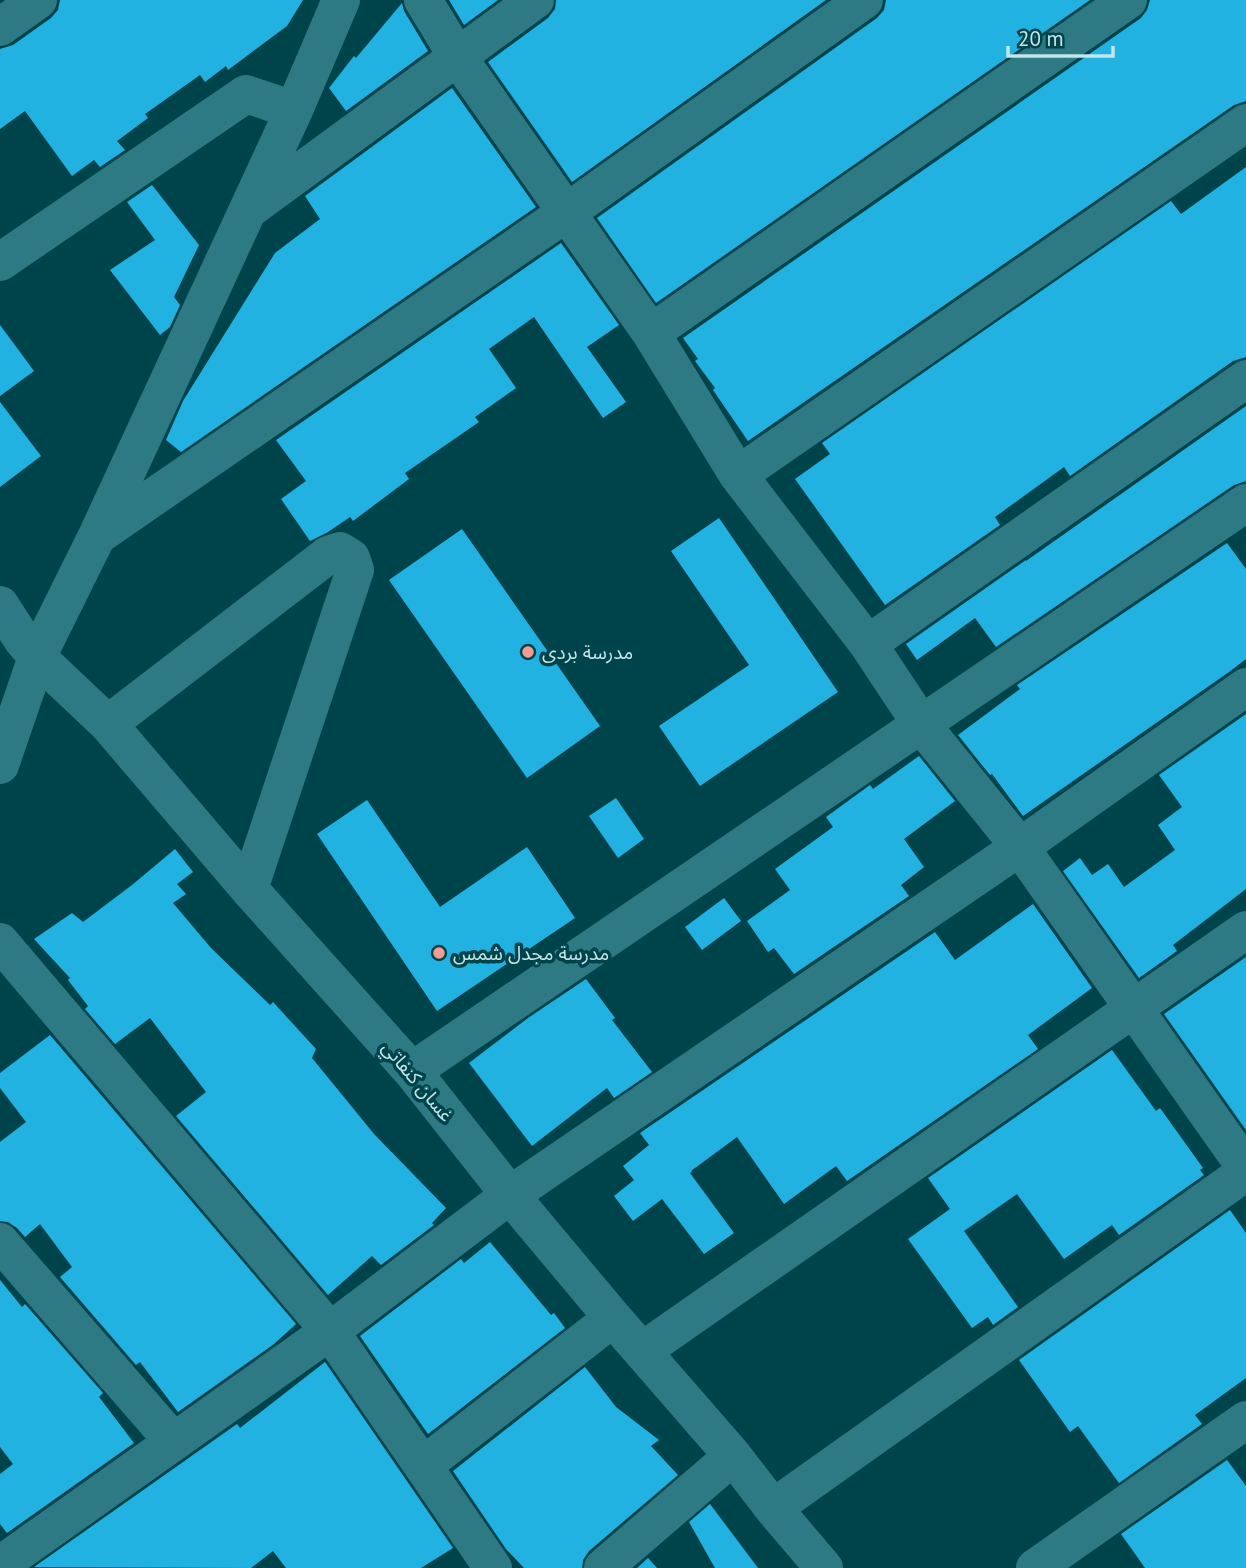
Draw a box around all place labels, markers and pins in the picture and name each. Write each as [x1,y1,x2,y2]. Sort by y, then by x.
place label: مدرسة بردى [542,640,633,664]
marker: مدرسة بردى [520,644,536,660]
place label: مدرسة مجدل شمس [453,941,609,965]
marker: مدرسة مجدل شمس [431,945,447,961]

